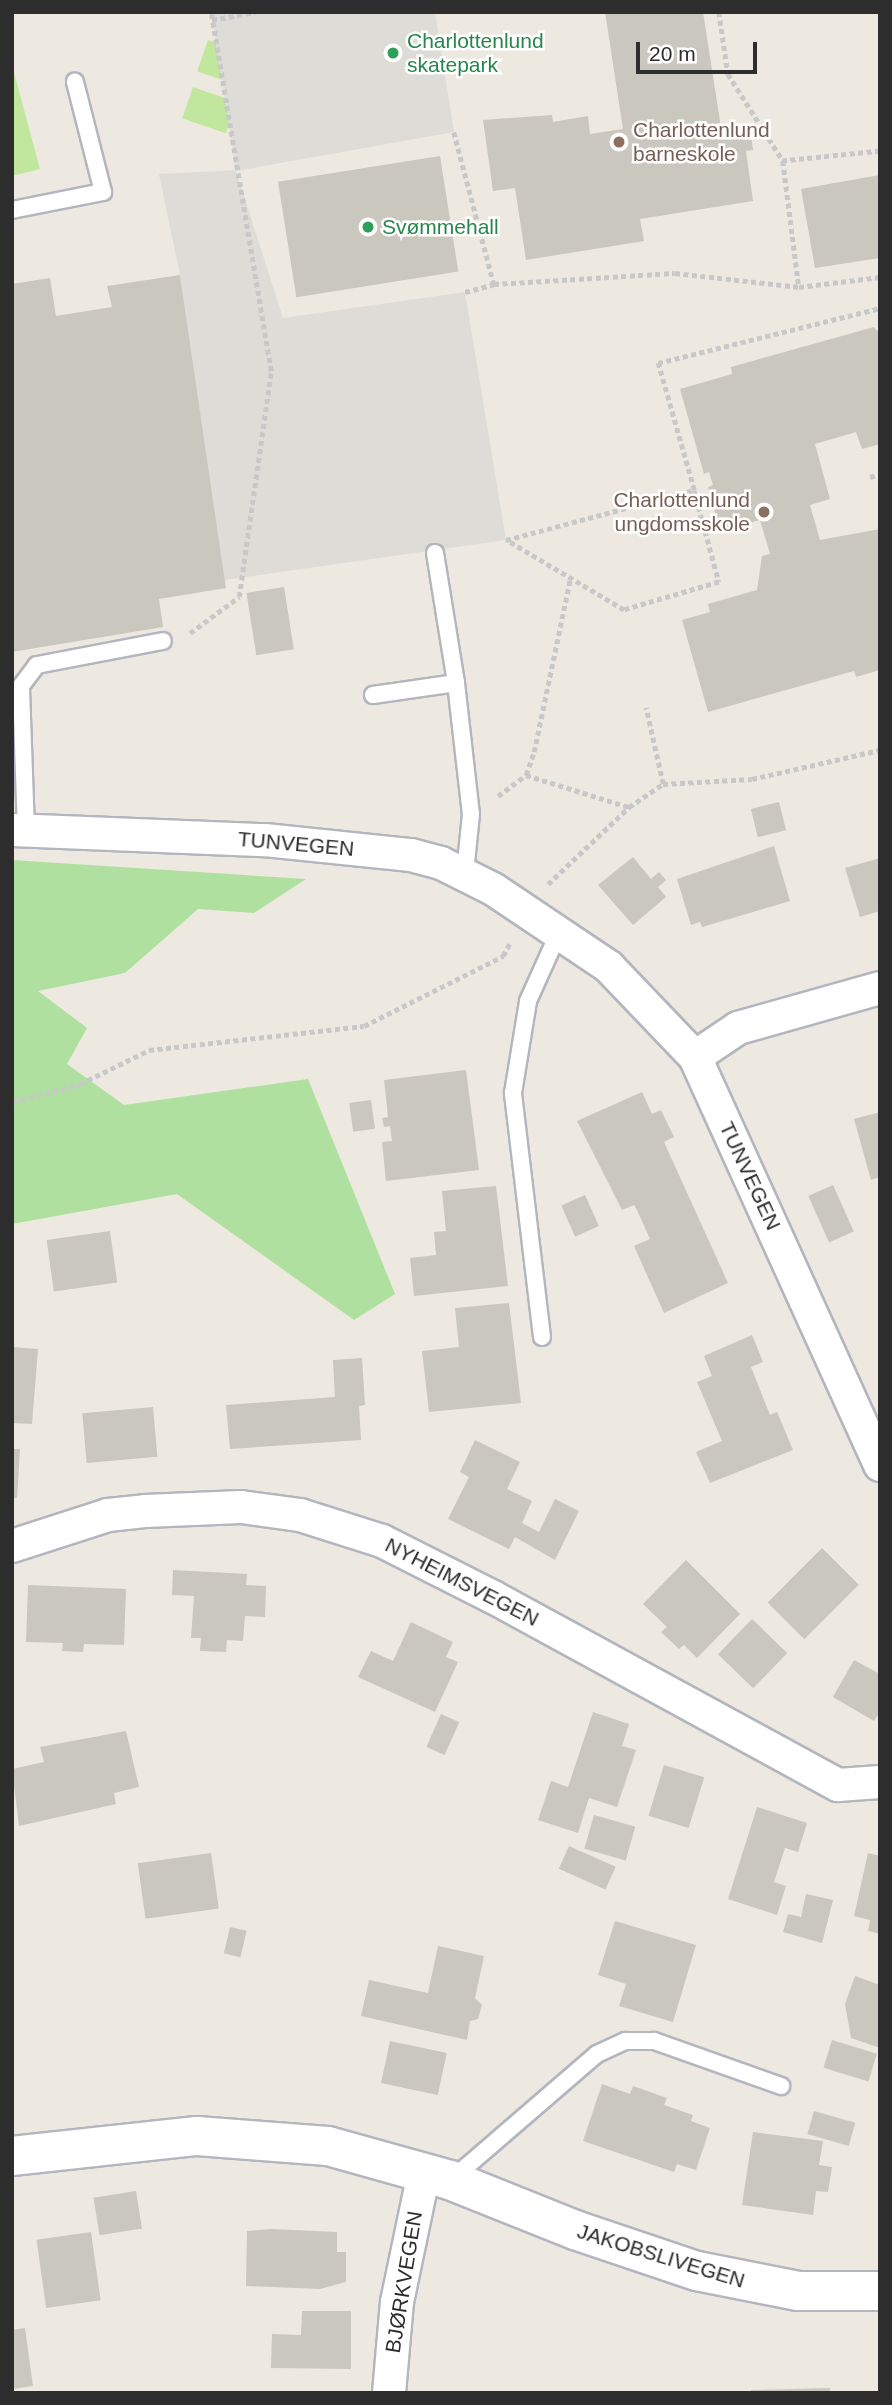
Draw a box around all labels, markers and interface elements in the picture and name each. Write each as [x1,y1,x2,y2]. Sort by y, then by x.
place label: Charlottenlund skatepark [407,28,544,78]
scale bar [640,28,761,72]
text: 20 m [649,42,696,65]
marker: Charlottenlund skatepark [385,45,401,61]
place label: Charlottenlund barneskole [633,117,770,167]
marker: Charlottenlund barneskole [611,134,627,150]
place label: Svømmehall [382,214,499,240]
marker: Svømmehall [360,219,376,235]
place label: Charlottenlund ungdomsskole [613,487,750,537]
marker: Charlottenlund ungdomsskole [756,504,772,520]
street label: TUNVEGEN [237,826,355,862]
street label: TUNVEGEN [714,1118,786,1234]
street label: NYHEIMSVEGEN [381,1532,543,1632]
street label: BJØRKVEGEN [380,2209,428,2355]
street label: JAKOBSLIVEGEN [574,2219,748,2293]

